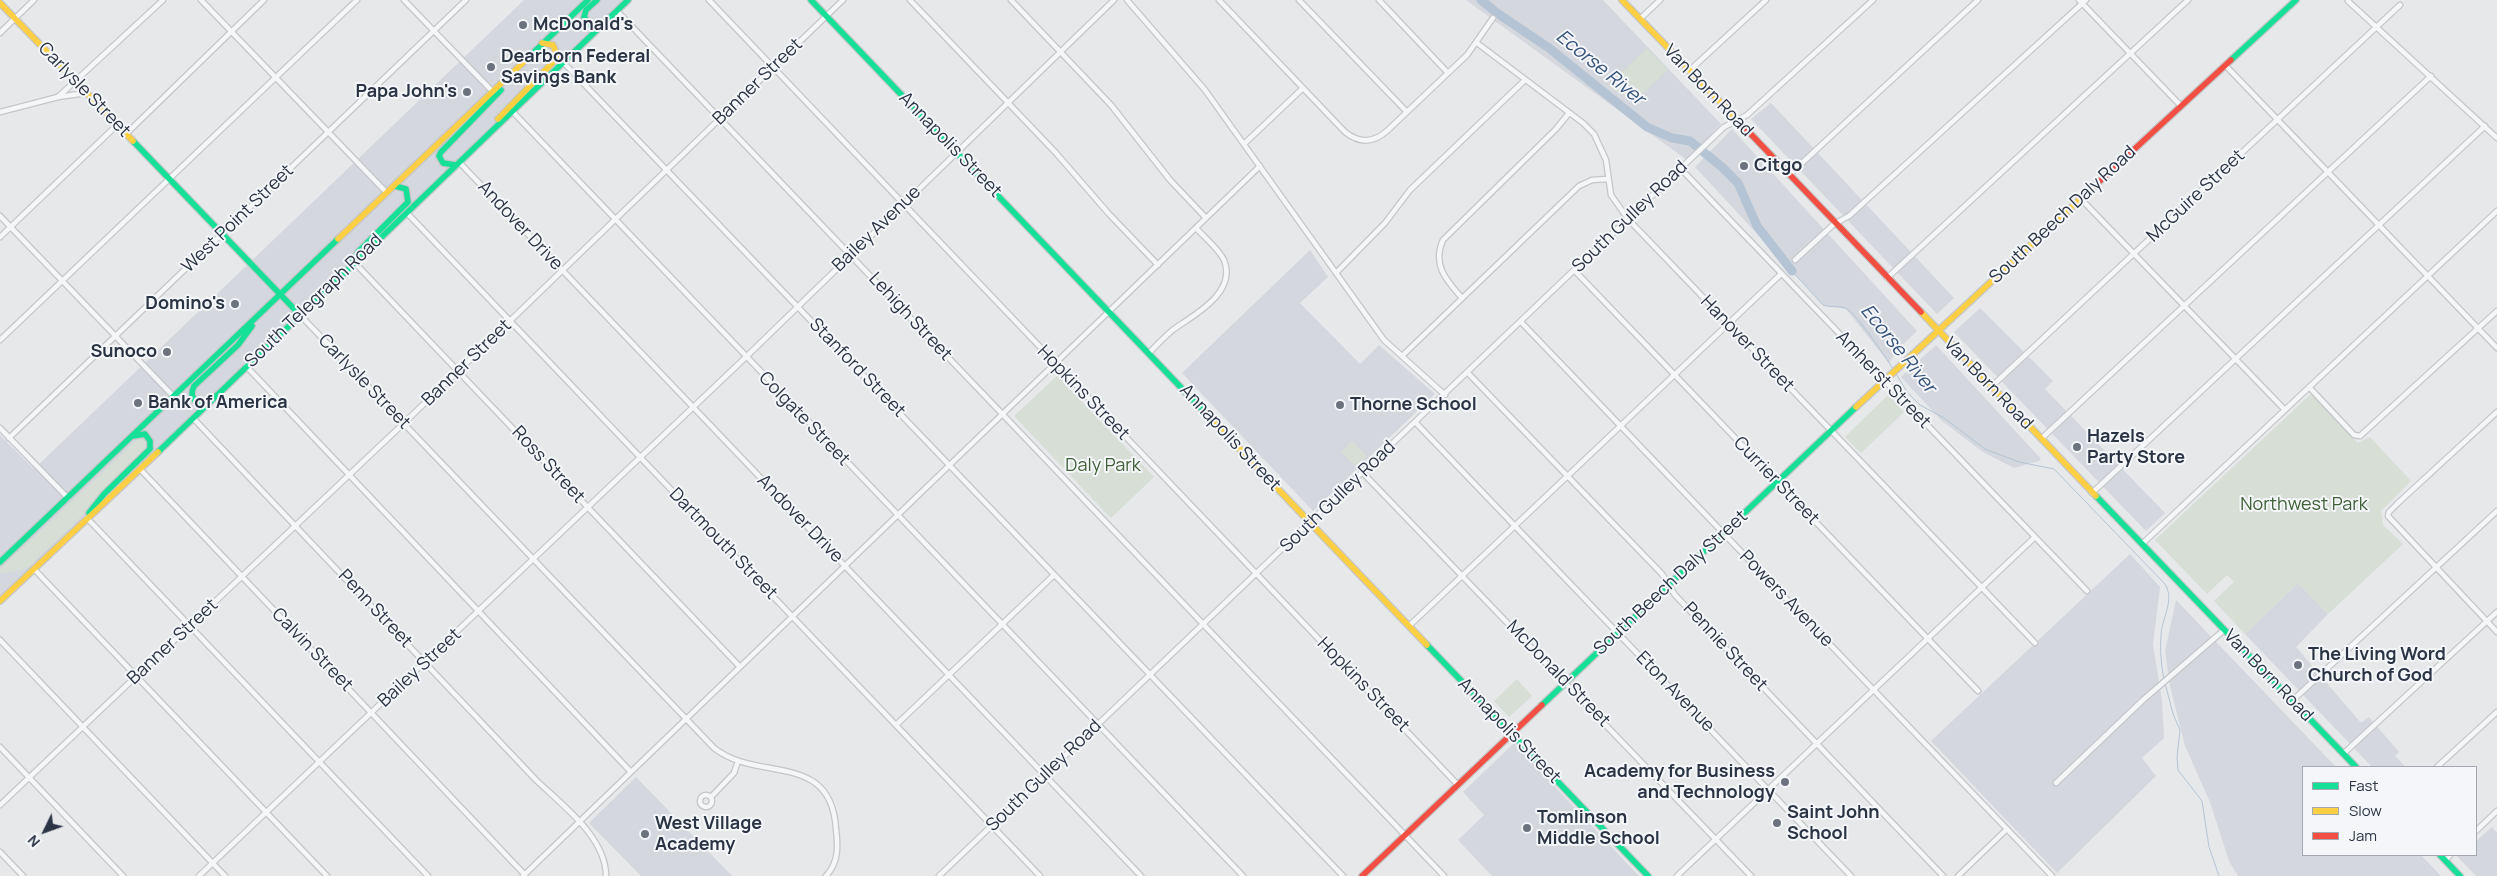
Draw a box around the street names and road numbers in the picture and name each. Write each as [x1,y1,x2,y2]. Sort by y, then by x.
street label: Banner Street [709,34,807,130]
street label: Carlysle Street [33,38,135,142]
street label: Van Born Road [1659,41,1757,141]
street label: Annapolis Street [894,88,1006,202]
street label: South Beech Daly Road [1985,142,2141,288]
street label: McGuire Street [2143,145,2249,247]
street label: South Gulley Road [1568,156,1692,278]
street label: West Point Street [178,160,298,278]
street label: Andover Drive [473,177,567,275]
street label: Bailey Avenue [828,181,926,277]
street label: South Telegraph Road [241,230,387,372]
street label: Lehigh Street [864,269,956,365]
street label: Hanover Street [1696,291,1798,397]
street label: Stanford Street [804,314,910,422]
street label: Banner Street [418,315,516,411]
street label: Amherst Street [1831,327,1935,433]
street label: Carlysle Street [313,330,415,434]
street label: Van Born Road [1939,334,2037,434]
street label: Hopkins Street [1032,341,1134,445]
street label: Colgate Street [754,368,854,470]
street label: Annapolis Street [1175,380,1285,496]
street label: Ross Street [507,422,589,508]
street label: Currier Street [1729,432,1823,530]
street label: South Gulley Road [1276,436,1400,558]
street label: Andover Drive [752,470,848,568]
street label: Dartmouth Street [664,484,782,604]
street label: South Beech Daly Street [1590,506,1752,660]
street label: Powers Avenue [1735,546,1837,652]
street label: Penn Street [333,565,417,653]
street label: Banner Street [123,595,223,689]
street label: Pennie Street [1678,598,1772,696]
street label: Calvin Street [267,604,357,696]
street label: McDonald Street [1502,616,1614,732]
street label: Bailey Street [374,624,466,712]
street label: Van Born Road [2219,626,2317,726]
street label: Hopkins Street [1312,633,1414,737]
street label: Eton Avenue [1631,647,1719,737]
street label: Annapolis Street [1453,674,1565,788]
street label: South Gulley Road [982,715,1106,837]

